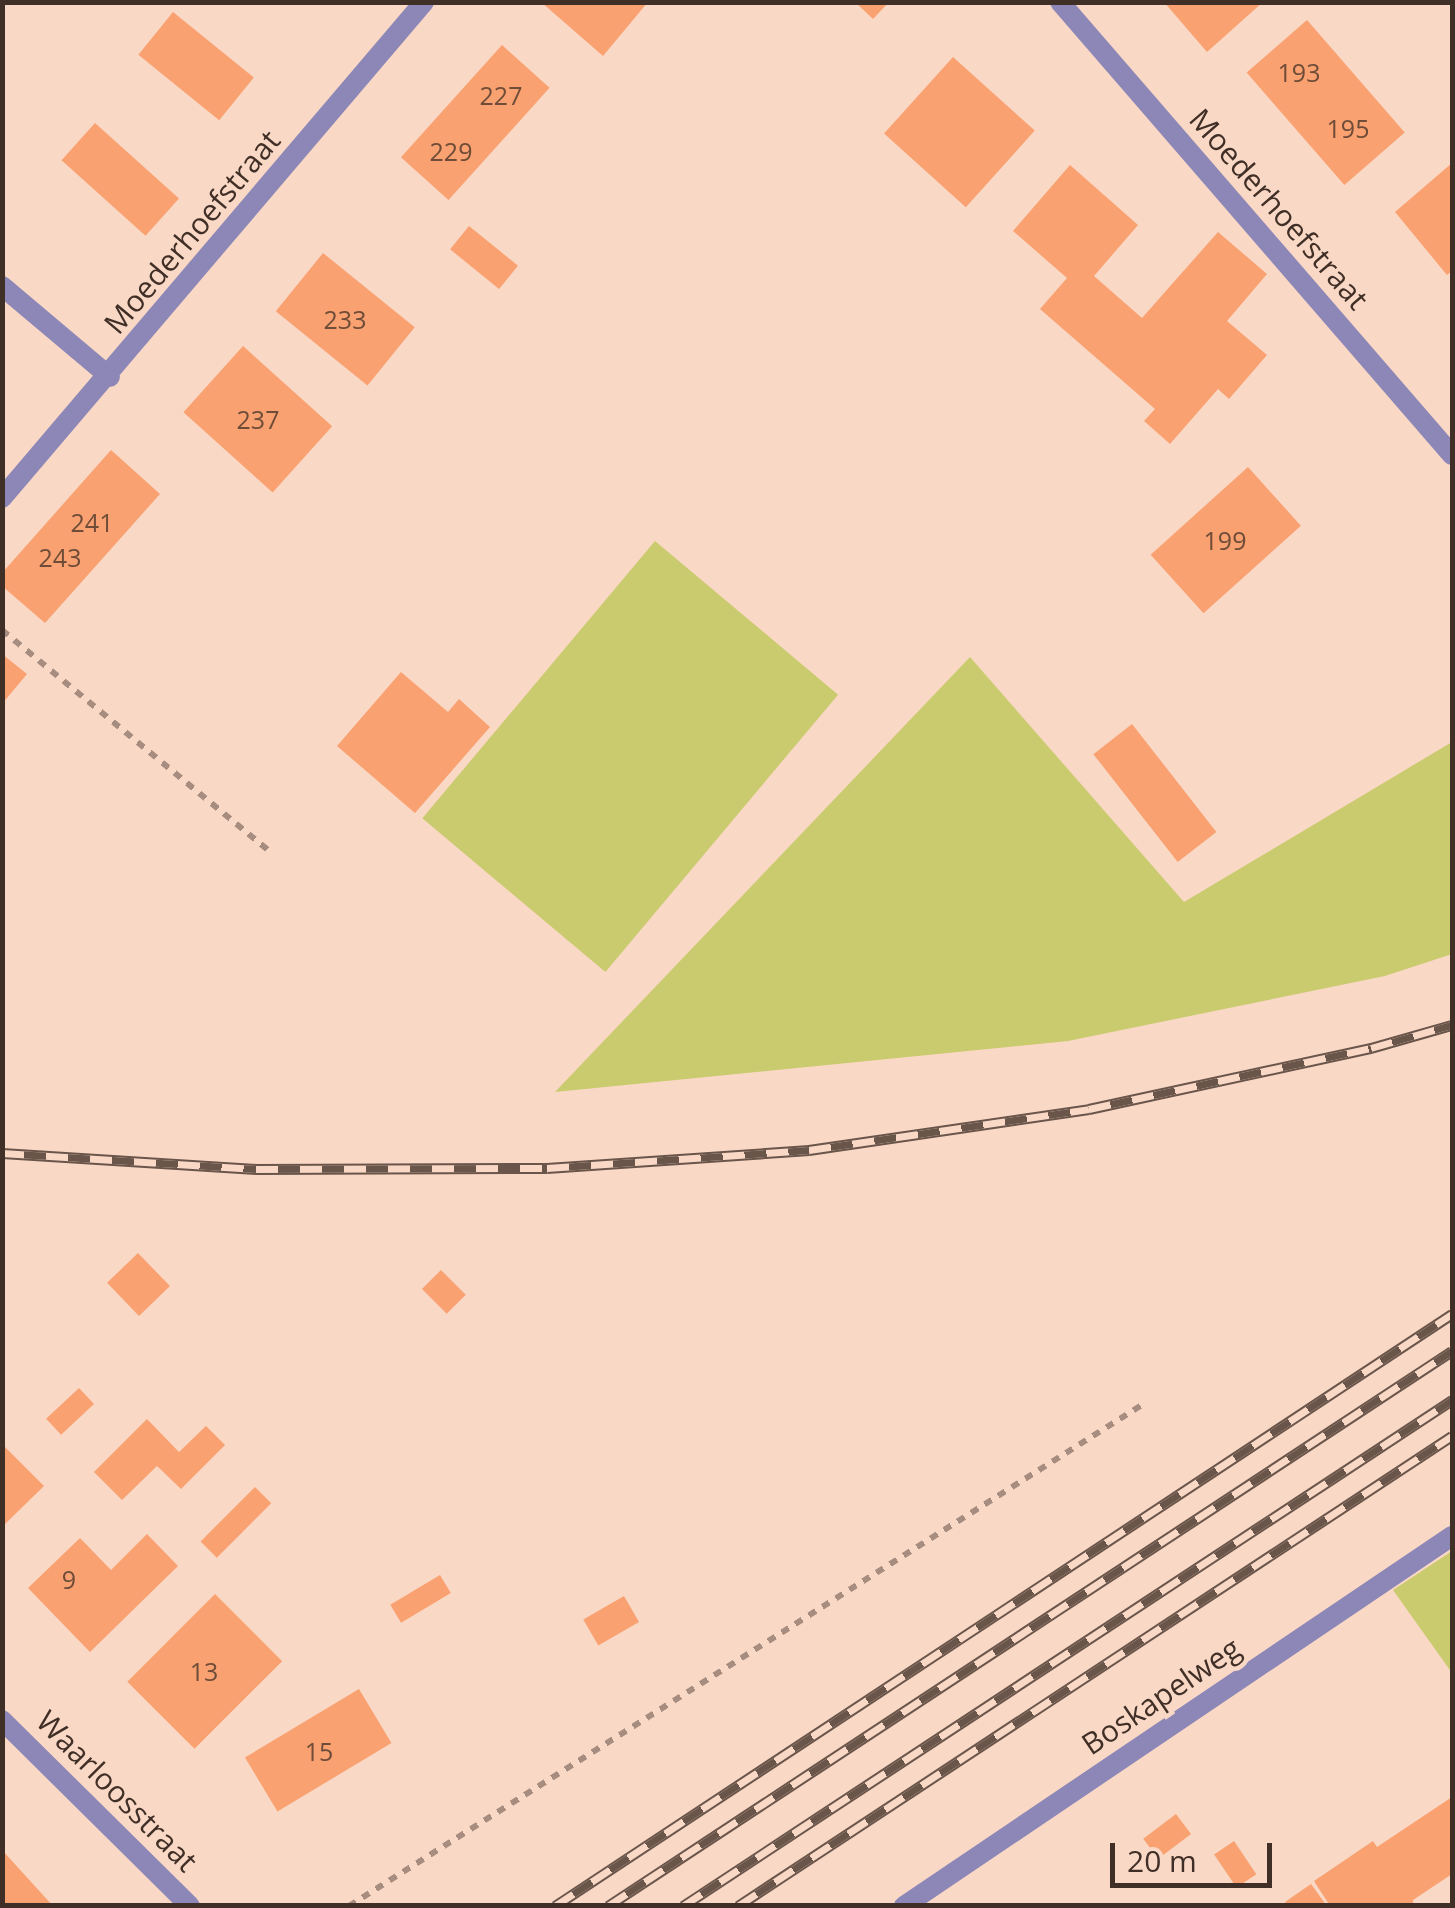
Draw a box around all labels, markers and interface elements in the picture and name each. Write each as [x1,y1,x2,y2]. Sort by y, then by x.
house number: 193 [1278,57,1320,87]
house number: 227 [480,80,522,110]
street label: Moederhoefstraat [1182,101,1376,317]
house number: 195 [1327,113,1369,143]
street label: Moederhoefstraat [97,123,287,341]
house number: 229 [430,136,472,166]
house number: 233 [324,304,366,334]
house number: 237 [237,404,279,434]
house number: 241 [71,507,113,537]
house number: 199 [1204,525,1246,555]
house number: 243 [39,542,81,572]
house number: 9 [62,1564,76,1594]
street label: Boskapelweg [1075,1630,1247,1762]
house number: 13 [190,1656,218,1686]
street label: Waarloosstraat [29,1703,205,1879]
house number: 15 [305,1736,333,1766]
scale bar [1115,1823,1278,1885]
text: 20 m [1127,1840,1197,1881]

